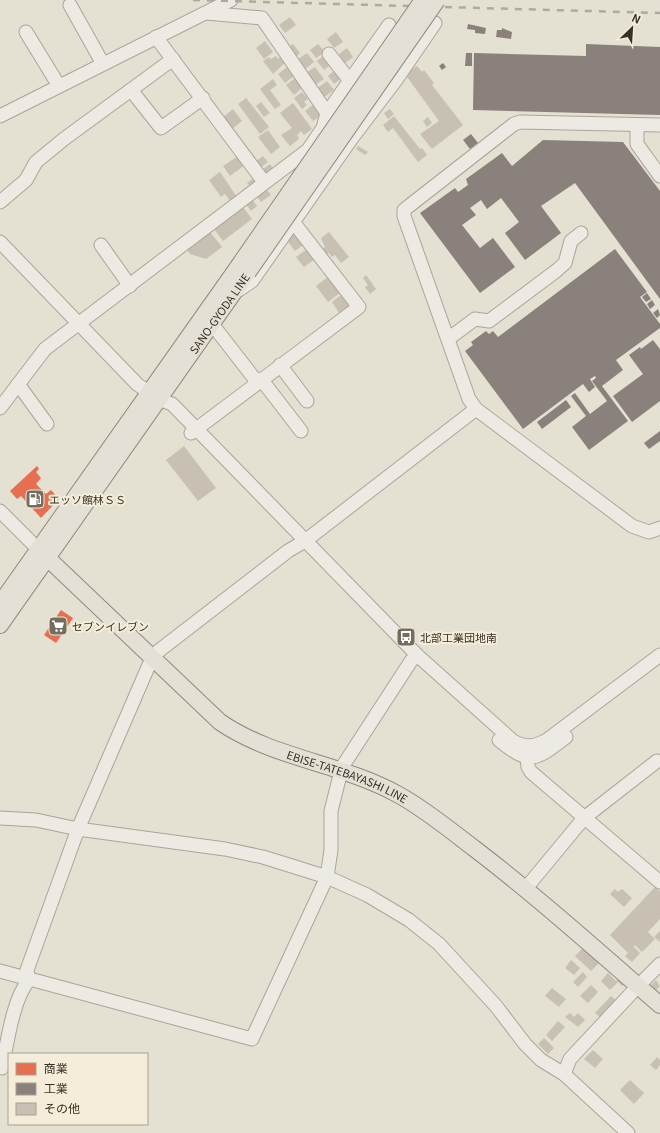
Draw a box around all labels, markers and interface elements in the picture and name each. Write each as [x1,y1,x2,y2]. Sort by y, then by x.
north arrow [612,8,652,48]
text: N [630,9,644,27]
street label: SANO-GYODA LINE [185,270,253,357]
fuel station icon: エッソ館林ＳＳ [24,488,46,510]
place label: エッソ館林ＳＳ [49,491,126,507]
supermarket icon: セブンイレブン [47,615,69,637]
place label: セブンイレブン [72,618,149,634]
bus stop icon: 北部工業団地南 [395,626,417,648]
place label: 北部工業団地南 [420,629,497,645]
street label: EBISE-TATEBAYASHI LINE [285,746,411,806]
legend [8,1053,148,1125]
text: 商業 [44,1059,68,1076]
text: 工業 [44,1079,68,1096]
text: その他 [44,1099,80,1116]

